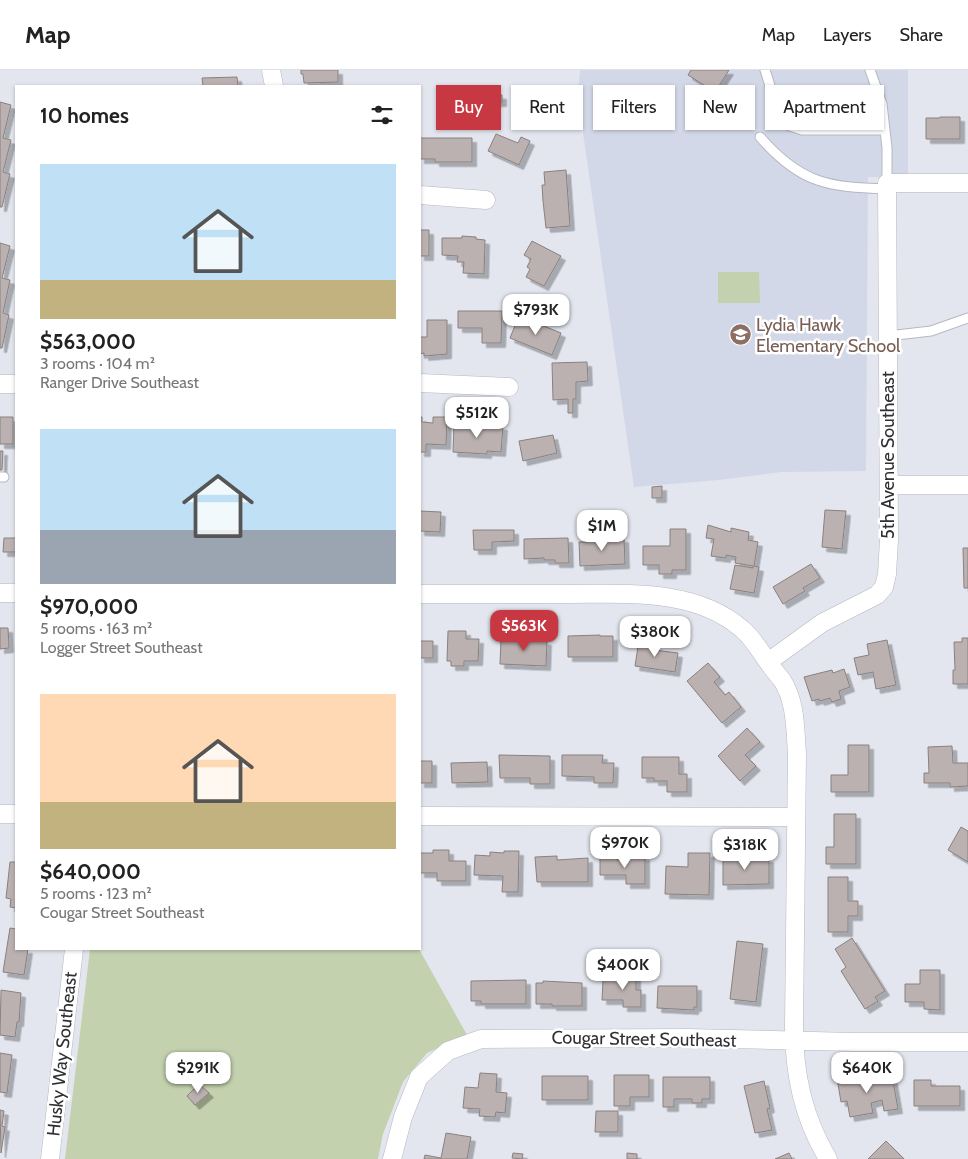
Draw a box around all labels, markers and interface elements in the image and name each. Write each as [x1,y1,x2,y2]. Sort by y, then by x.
text: Map [25,20,71,49]
text: Map [762,24,795,46]
text: Layers [823,24,872,46]
text: Share [900,24,943,46]
chip: Buy [436,85,501,130]
chip: Rent [511,85,583,130]
chip: Filters [593,85,675,130]
chip: New [685,85,755,130]
chip: Apartment [765,85,884,130]
icon: filters [368,101,396,129]
text: 10 homes [40,103,129,128]
icon: home [173,196,263,286]
pin: $793K [501,294,571,336]
text: $793K [513,300,559,319]
place label: Lydia Hawk Elementary School [756,314,901,357]
school or university icon: Lydia Hawk Elementary School [728,323,752,347]
text: $563,000 [40,329,136,354]
text: 3 rooms · 104 m² [40,354,155,373]
street label: 5th Avenue Southeast [877,371,899,539]
text: Ranger Drive Southeast [40,373,199,392]
pin: $512K [442,396,512,439]
text: $512K [456,403,498,422]
icon: home [173,461,263,551]
pin: $1M [578,510,626,552]
text: $1M [588,516,616,535]
text: $970,000 [40,594,138,619]
pin: $563K [489,610,559,652]
text: $563K [501,616,547,635]
pin: $380K [620,616,690,658]
text: 5 rooms · 163 m² [40,619,152,638]
text: $380K [631,622,679,641]
text: Logger Street Southeast [40,638,203,657]
icon: home [173,726,263,816]
pin: $970K [590,826,660,869]
pin: $318K [710,828,780,871]
text: $970K [601,833,649,852]
text: $318K [723,835,767,854]
text: $640,000 [40,859,141,884]
text: 5 rooms · 123 m² [40,884,152,903]
text: Cougar Street Southeast [40,903,204,922]
pin: $400K [588,948,658,991]
text: $400K [597,955,649,974]
street label: Husky Way Southeast [42,971,82,1137]
street label: Cougar Street Southeast [551,1026,737,1052]
pin: $291K [163,1052,233,1094]
pin: $640K [832,1052,902,1094]
text: $291K [177,1058,219,1077]
text: $640K [842,1058,892,1077]

